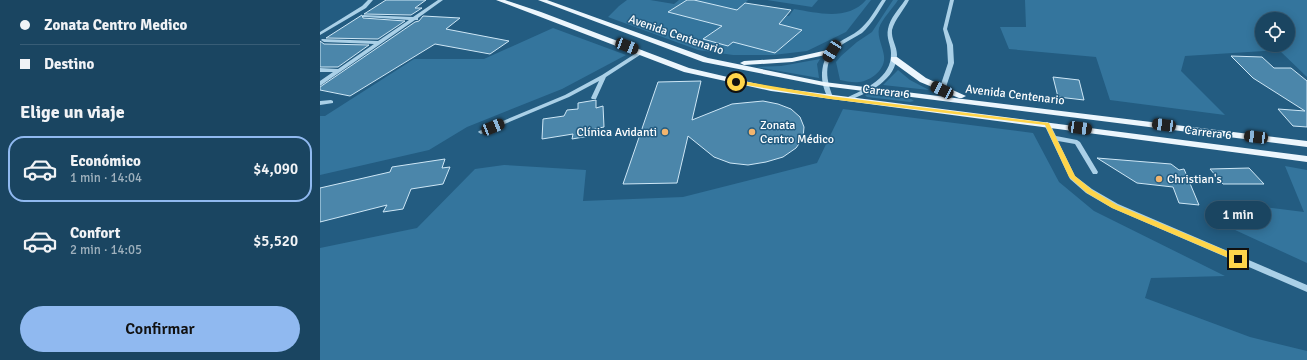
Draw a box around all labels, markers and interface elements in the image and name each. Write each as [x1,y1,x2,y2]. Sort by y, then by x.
street label: Avenida Centenario [626,12,726,58]
map controls [1255,12,1295,52]
button: locate [1255,12,1295,52]
text: Zonata Centro Medico [44,16,187,34]
car [614,36,640,56]
car [820,38,844,64]
text: Destino [44,55,94,73]
route start [727,73,745,91]
car [929,79,955,101]
street label: Avenida Centenario [965,81,1065,109]
street label: Carrera 6 [862,82,910,102]
text: Elige un viaje [20,101,125,123]
car [480,117,506,137]
place label: Zonata Centro Médico [760,118,834,147]
car [1151,118,1177,132]
car [1067,120,1093,136]
street label: Carrera 6 [1184,123,1232,143]
place label: Clínica Avidanti [577,125,657,140]
marker: Clínica Avidanti [660,127,670,137]
marker: Zonata Centro Médico [747,127,757,137]
car [1243,130,1269,144]
icon: car [22,151,58,187]
text: Económico [70,152,141,170]
text: $4,090 [253,160,298,178]
text: 1 min · 14:04 [70,170,142,186]
place label: Christian's [1167,172,1222,187]
marker: Christian's [1154,174,1164,184]
callout: 1 min [1205,201,1271,229]
text: 1 min [1222,207,1254,223]
icon: car [22,223,58,259]
text: Confort [70,224,120,242]
text: $5,520 [253,232,298,250]
text: 2 min · 14:05 [70,242,142,258]
route end [1229,250,1247,268]
button: Confirmar [20,306,300,352]

